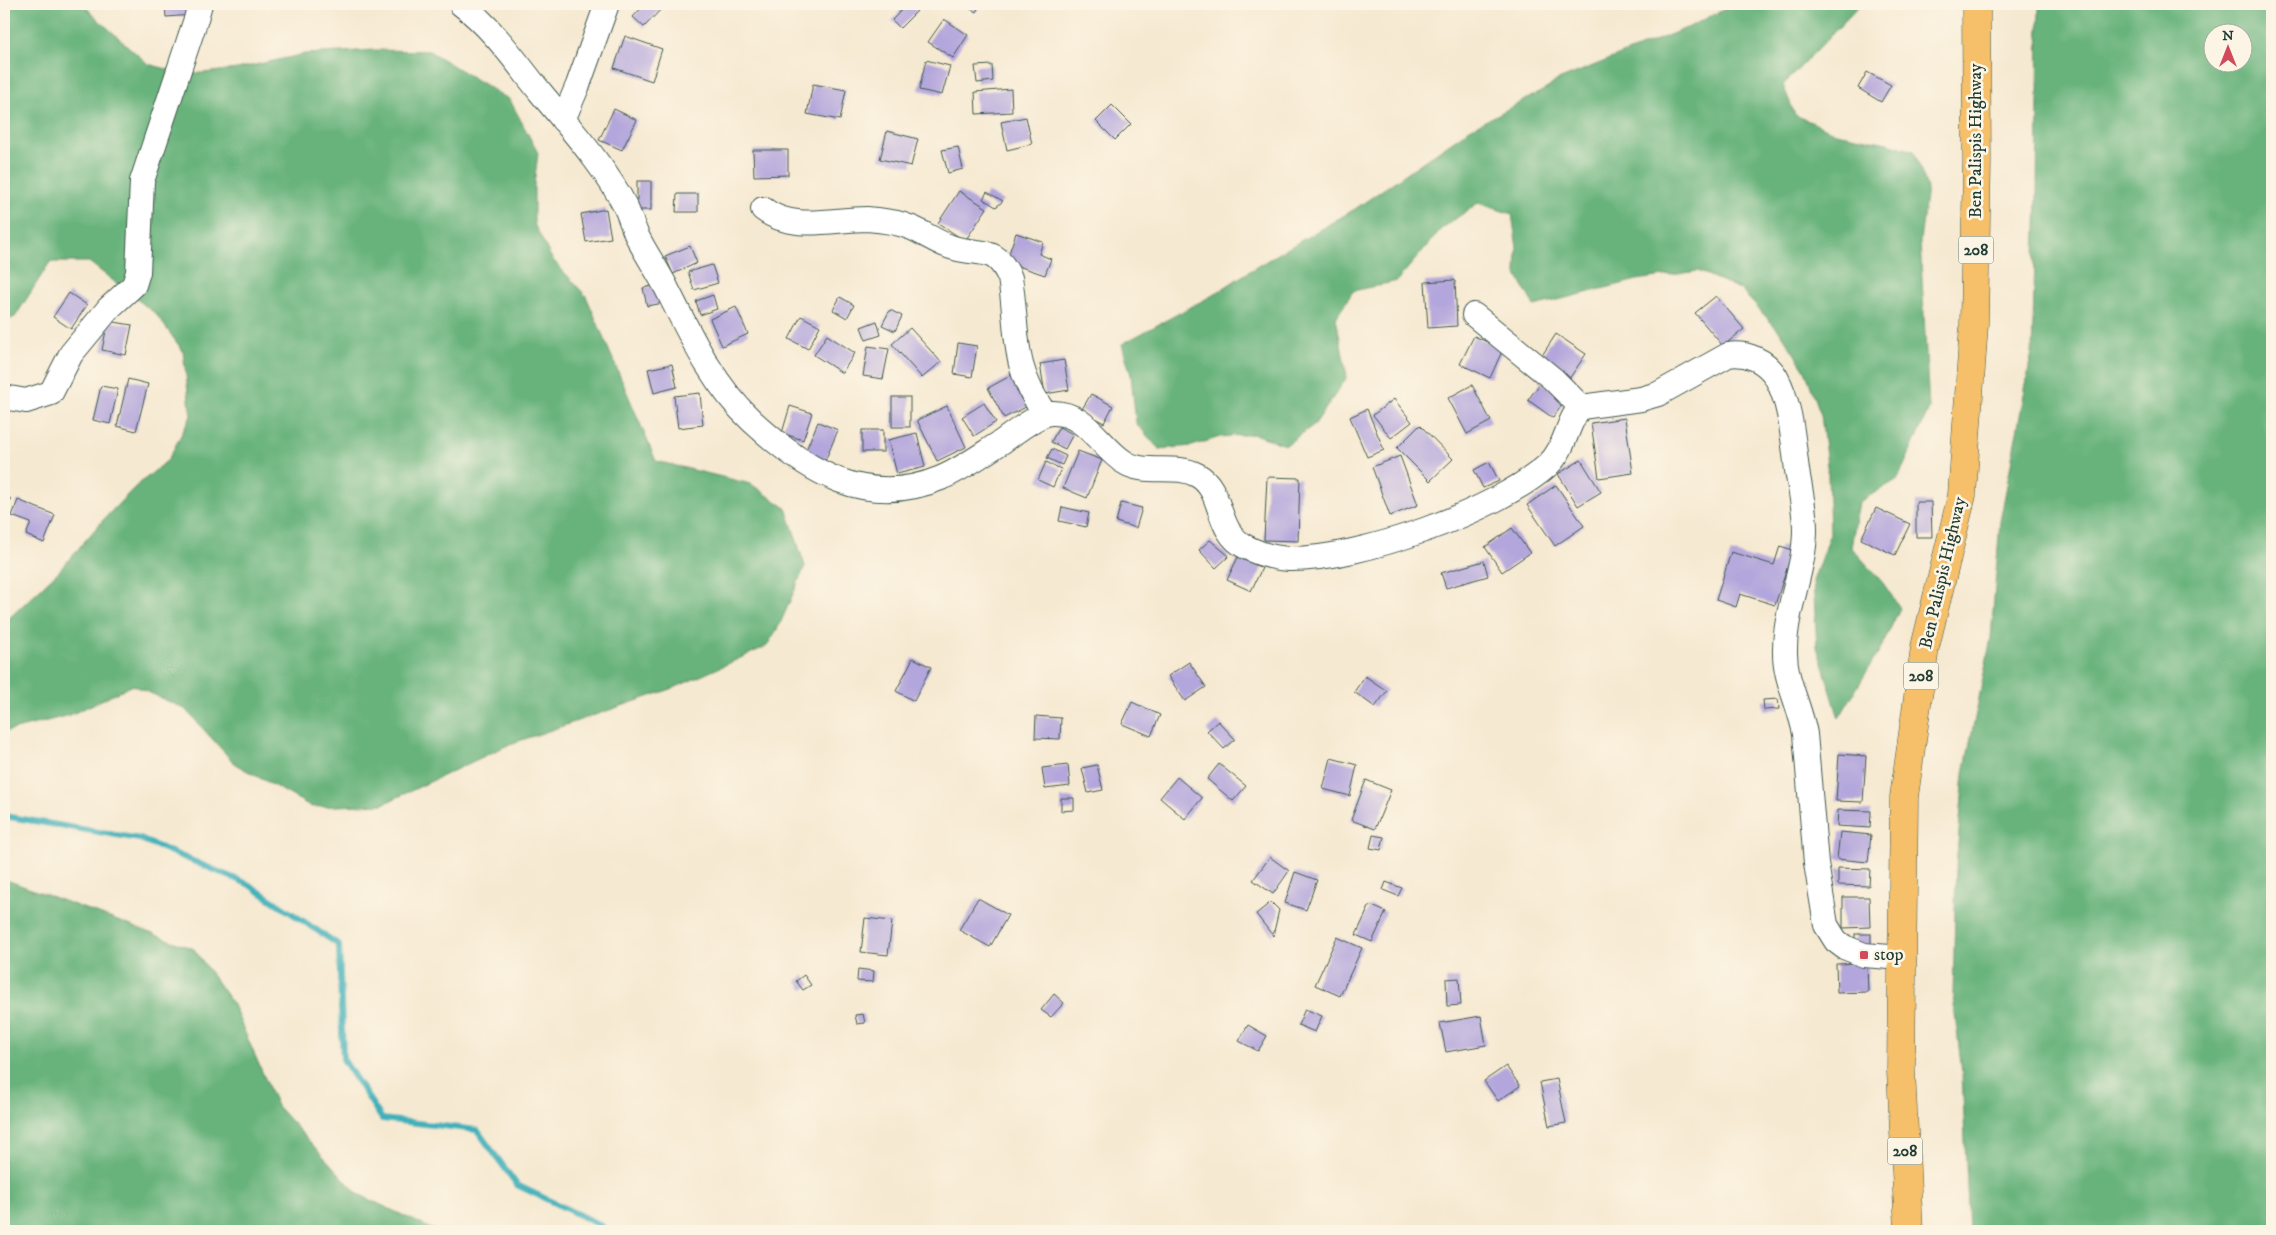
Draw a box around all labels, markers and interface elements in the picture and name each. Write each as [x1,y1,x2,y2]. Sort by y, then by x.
north arrow [2204,22,2254,72]
text: N [2222,27,2234,45]
street label: Ben Palispis Highway [1965,63,1987,219]
road number: 208 [1958,236,1994,264]
street label: Ben Palispis Highway [1915,494,1971,651]
road number: 208 [1904,662,1938,689]
place label: stop [1874,944,1904,966]
marker: stop [1858,949,1870,961]
road number: 208 [1888,1138,1922,1164]

